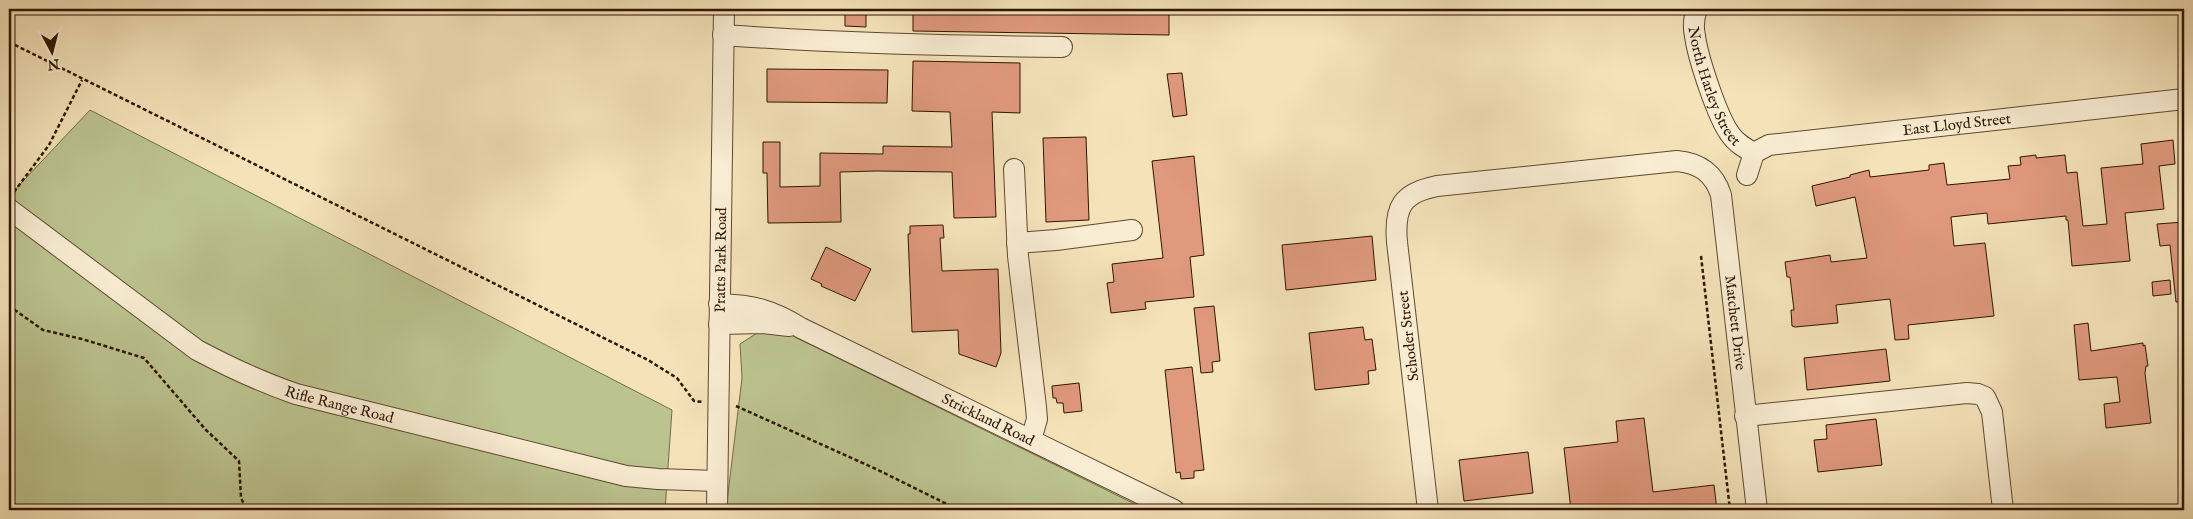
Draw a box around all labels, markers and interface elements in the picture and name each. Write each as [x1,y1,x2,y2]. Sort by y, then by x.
street label: North Harley Street [1684,25,1744,150]
north arrow [28,28,78,78]
text: N [46,54,62,74]
street label: East Lloyd Street [1902,109,2012,140]
street label: Pratts Park Road [711,206,731,313]
street label: Matchett Drive [1720,274,1750,371]
street label: Schoder Street [1394,290,1423,382]
street label: Rifle Range Road [282,382,397,428]
street label: Strickland Road [939,389,1038,451]

